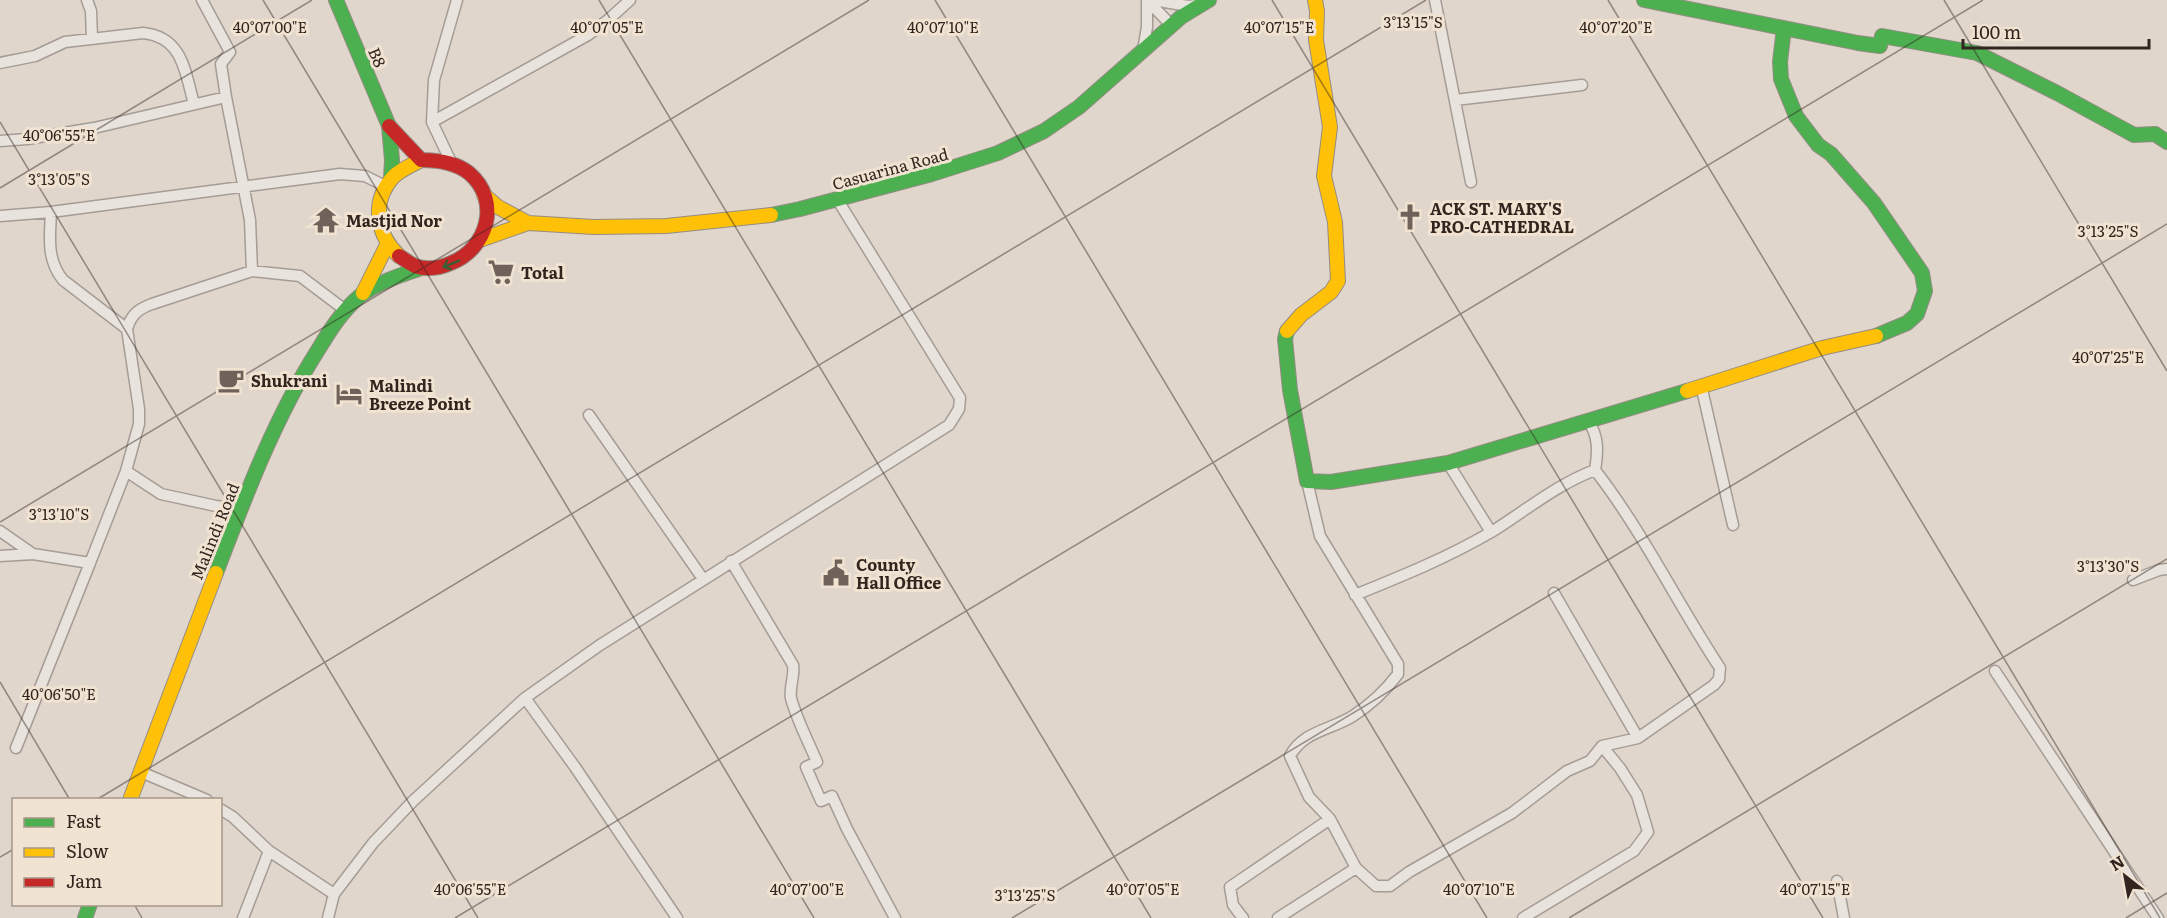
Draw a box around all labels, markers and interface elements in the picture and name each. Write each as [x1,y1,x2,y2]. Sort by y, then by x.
text: 3°13'15"S [1383,10,1443,33]
scale bar [1963,12,2149,50]
text: 40°07'00"E [233,15,307,38]
text: 40°07'05"E [570,15,644,38]
text: 40°07'10"E [907,15,979,38]
text: 40°07'15"E [1244,15,1314,38]
text: 40°07'20"E [1579,15,1653,38]
text: 100 m [1972,18,2021,45]
street label: B8 [363,43,393,71]
text: 40°06'55"E [23,123,95,146]
street label: Casuarina Road [829,141,951,195]
text: 3°13'05"S [28,167,90,190]
place label: ACK ST. MARY'S PRO-CATHEDRAL [1430,196,1574,238]
church icon: ACK ST. MARY'S PRO-CATHEDRAL [1395,202,1425,232]
temple icon: Mastjid Nor [311,205,341,235]
place label: Mastjid Nor [346,208,442,232]
text: 3°13'25"S [2078,219,2138,242]
supermarket icon: Total [486,257,516,287]
one-way arrow [442,259,461,270]
place label: Total [521,260,564,284]
text: 40°07'25"E [2072,345,2144,368]
cafe icon: Shukrani [216,365,246,395]
place label: Shukrani [251,368,328,392]
place label: Malindi Breeze Point [369,373,471,415]
hotel icon: Malindi Breeze Point [334,379,364,409]
street label: Malindi Road [184,479,244,583]
text: 3°13'10"S [29,502,89,525]
place label: County Hall Office [856,552,941,594]
text: 3°13'30"S [2077,554,2139,577]
public building icon: County Hall Office [821,558,851,588]
text: 40°06'50"E [22,682,96,705]
legend [12,798,222,906]
text: Fast [66,807,102,834]
text: Slow [66,837,109,864]
north arrow [2095,846,2155,906]
text: N [2105,849,2129,876]
text: Jam [66,867,102,894]
text: 40°06'55"E [434,877,506,900]
text: 40°07'00"E [770,877,844,900]
text: 40°07'05"E [1106,877,1180,900]
text: 40°07'10"E [1443,877,1515,900]
text: 40°07'15"E [1780,877,1850,900]
text: 3°13'25"S [995,883,1055,906]

